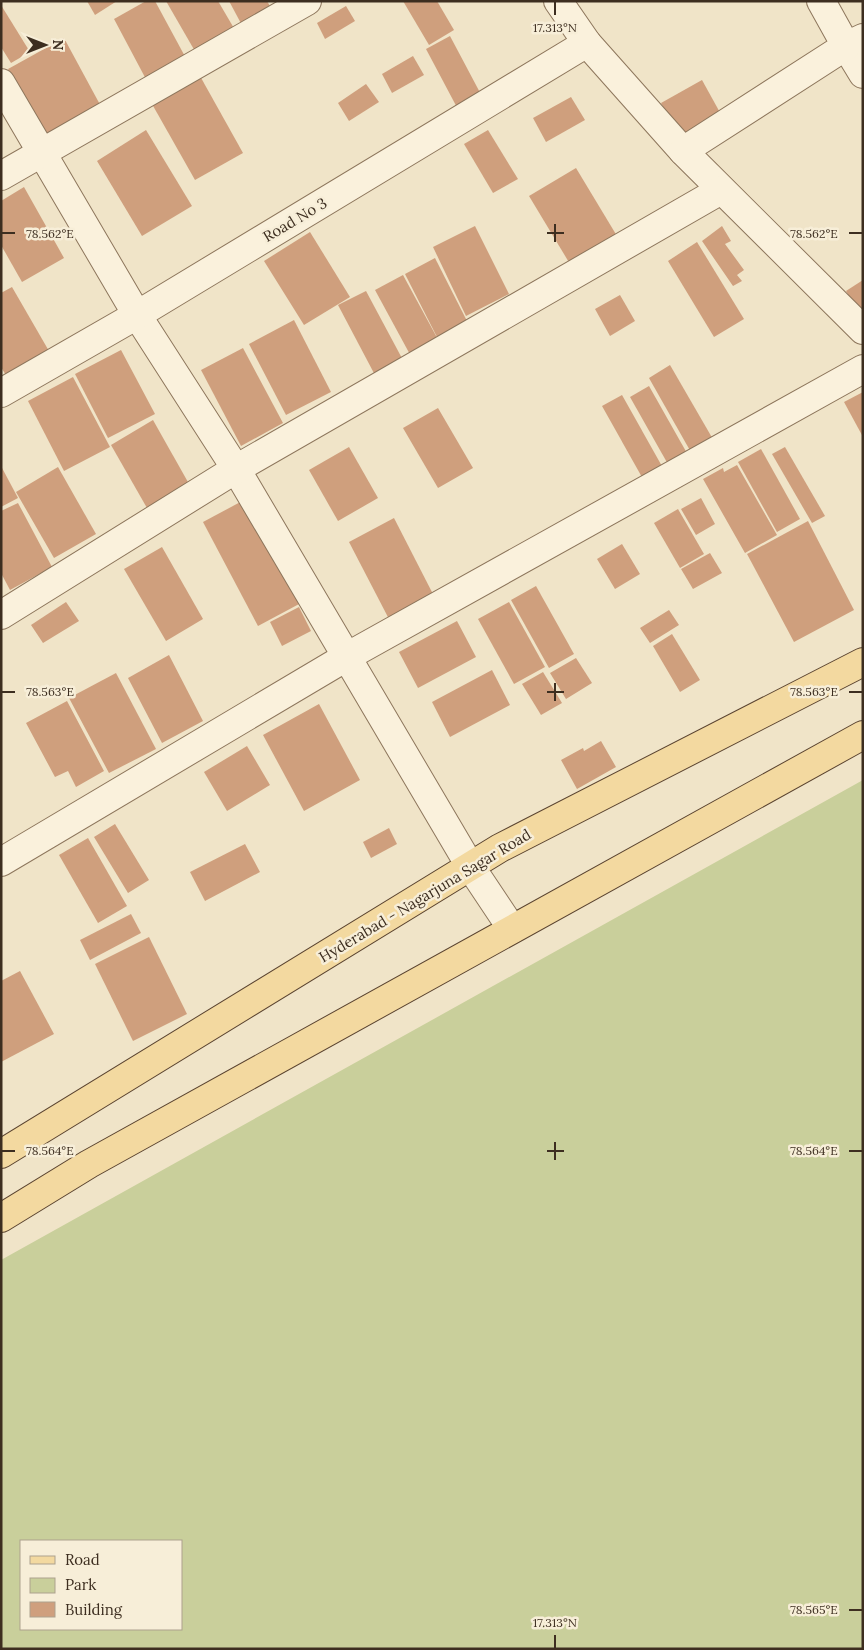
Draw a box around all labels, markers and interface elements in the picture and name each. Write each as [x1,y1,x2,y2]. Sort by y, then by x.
north arrow [20,20,70,70]
text: 17.313°N [533,20,577,35]
text: N [49,40,67,51]
street label: Road No 3 [259,193,330,246]
text: 78.562°E [26,226,74,241]
text: 78.562°E [790,226,838,241]
text: 78.563°E [26,684,74,699]
text: 78.563°E [790,684,838,699]
street label: Hyderabad - Nagarjuna Sagar Road [315,825,534,967]
text: 78.564°E [26,1143,74,1158]
text: 78.564°E [790,1143,838,1158]
legend [20,1540,182,1630]
text: Road [65,1550,100,1569]
text: Park [65,1575,96,1594]
text: Building [65,1600,123,1619]
text: 78.565°E [790,1602,838,1617]
text: 17.313°N [533,1615,577,1630]

